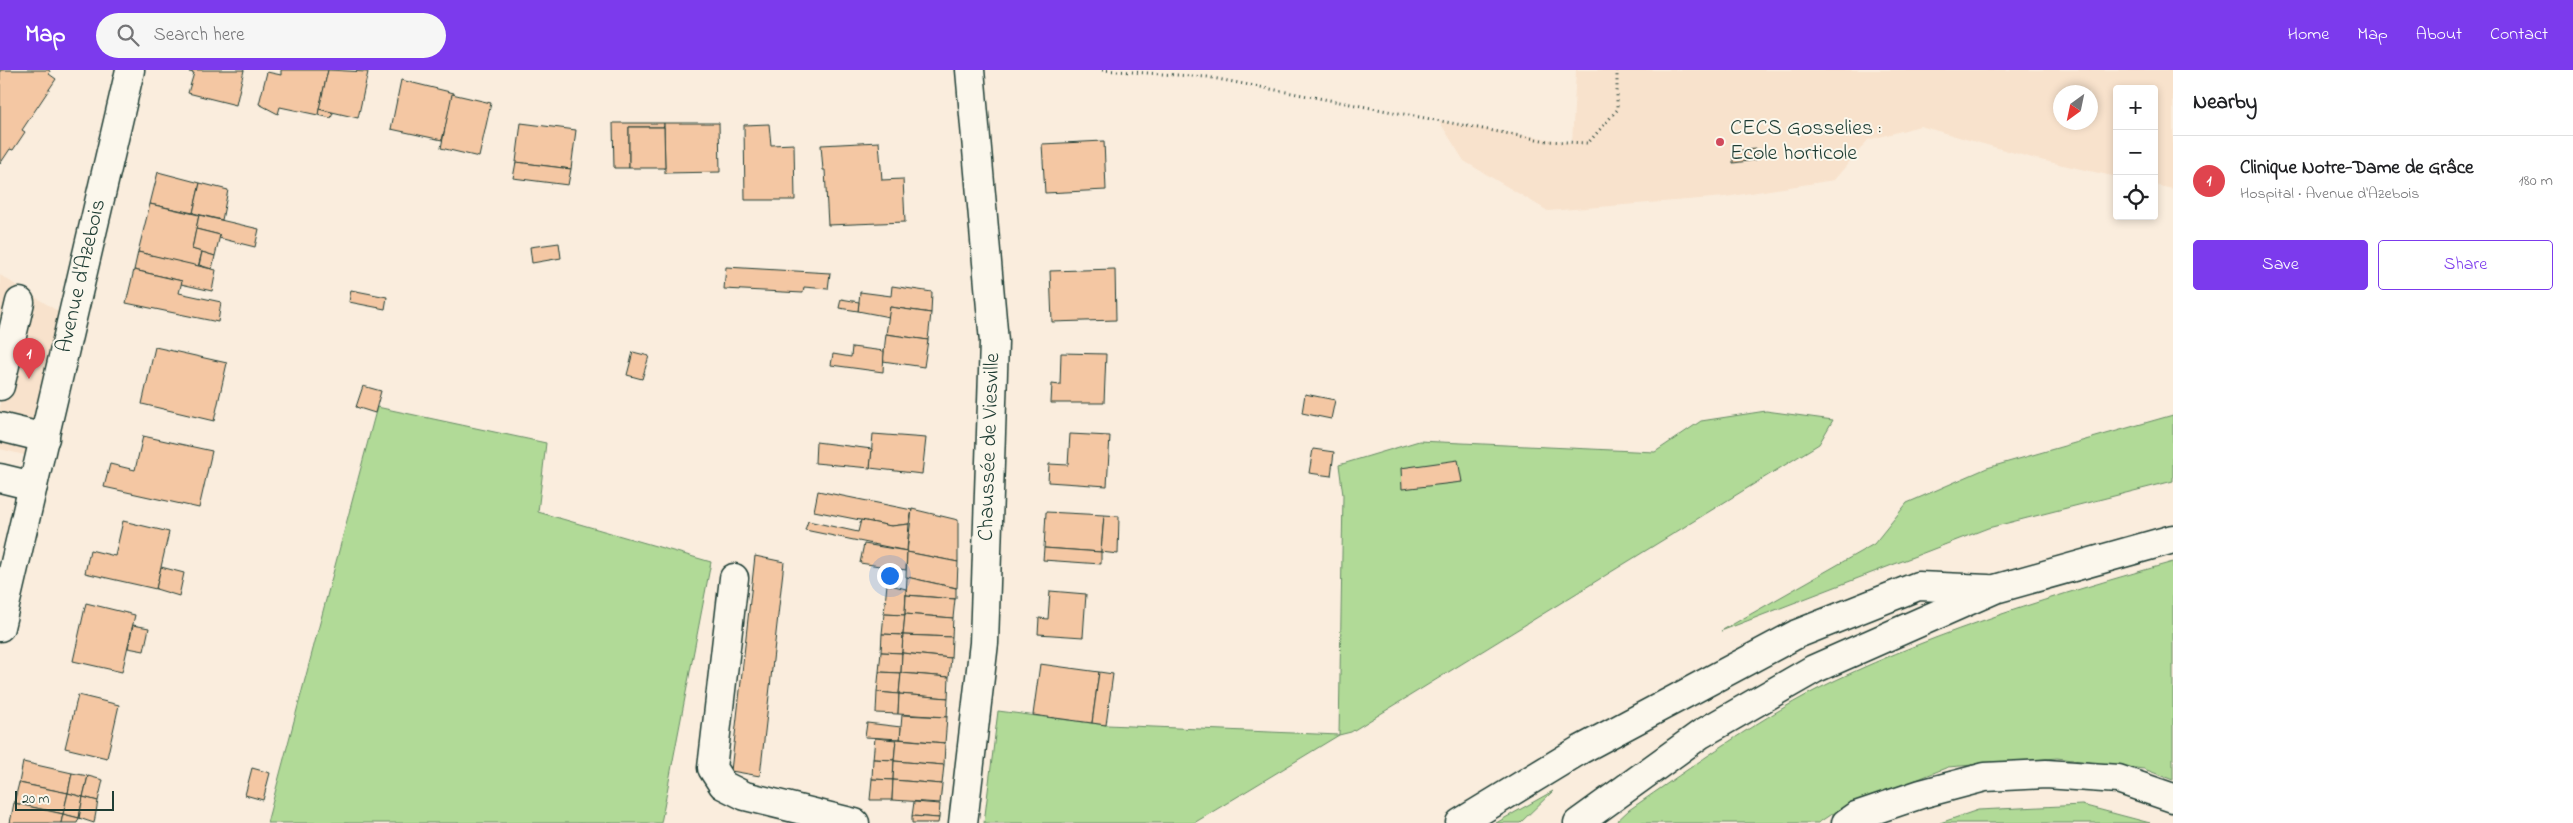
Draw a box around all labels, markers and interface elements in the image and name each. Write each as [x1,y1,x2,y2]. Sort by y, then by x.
search box [96,13,446,58]
text: Map [25,18,66,53]
icon: search [114,21,142,49]
text: Search here [154,22,245,49]
text: Home [2288,22,2329,48]
text: Map [2357,22,2388,48]
text: About [2416,22,2462,48]
text: Contact [2490,22,2548,48]
north arrow [2053,85,2098,130]
map controls [2113,85,2158,220]
button: + [2113,85,2158,130]
text: Nearby [2193,88,2257,118]
place label: CECS Gosselies : Ecole horticole [1730,113,1881,170]
button: − [2113,130,2158,175]
marker: CECS Gosselies : Ecole horticole [1714,136,1726,148]
text: Clinique Notre-Dame de Grâce [2240,155,2474,182]
text: 1 [2206,169,2212,193]
text: 180 m [2519,169,2553,193]
button: locate [2113,175,2158,220]
text: Hospital · Avenue d'Azebois [2240,182,2419,206]
street label: Avenue d'Azebois [49,196,115,356]
button: Save [2193,240,2368,290]
button: Share [2378,240,2553,290]
pin: 1 [13,338,45,379]
street label: Chaussée de Viesville [971,352,1009,542]
your location [877,563,903,589]
scale bar [15,788,114,811]
text: 20 m [22,789,49,810]

